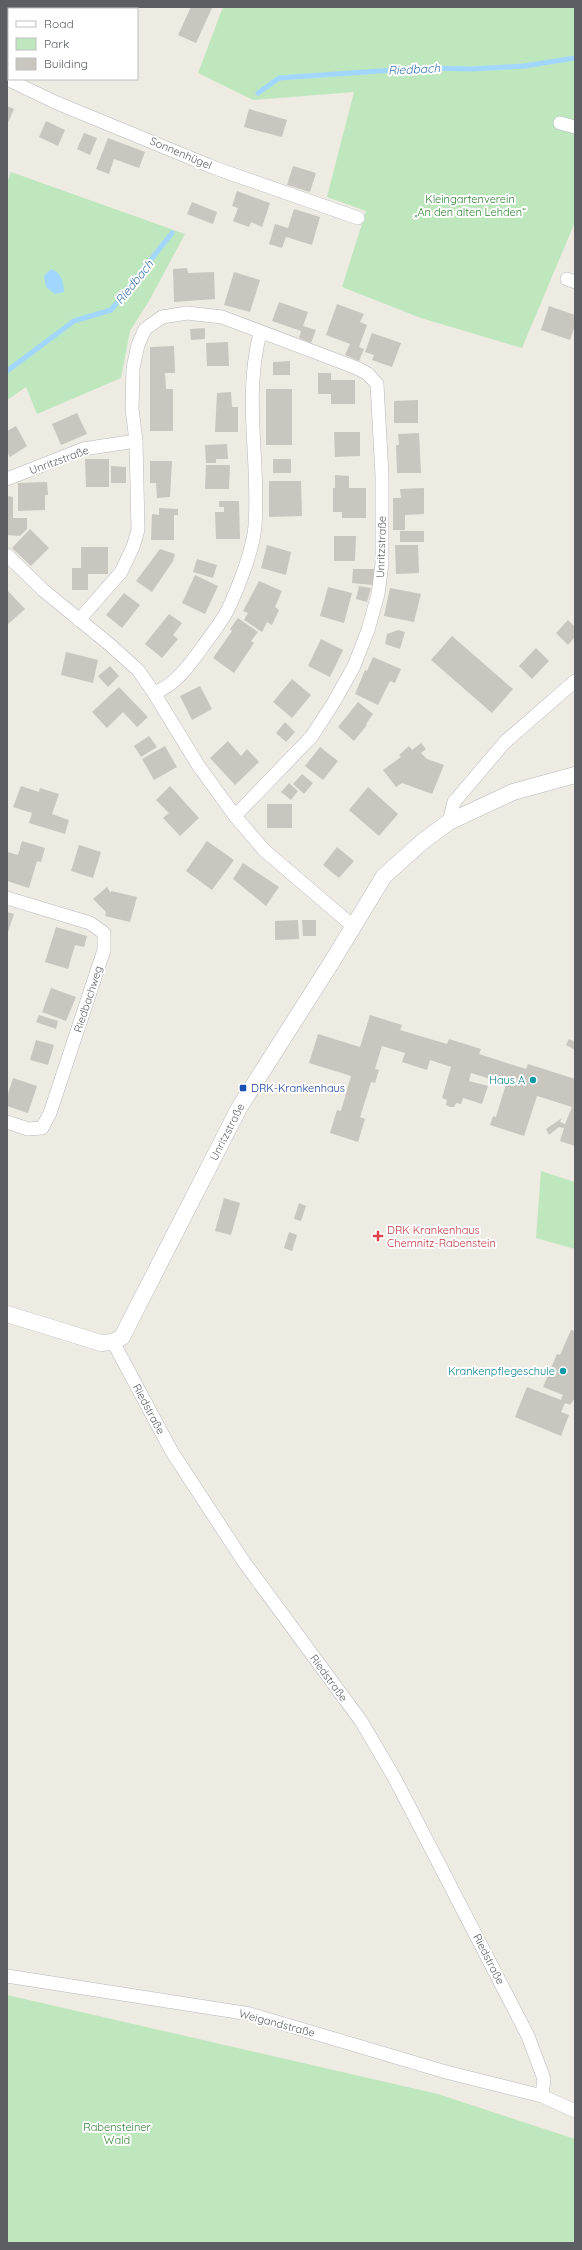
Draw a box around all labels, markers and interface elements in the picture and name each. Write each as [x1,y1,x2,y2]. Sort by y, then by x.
legend [8,8,138,80]
text: Road [44,16,74,31]
text: Park [44,36,69,51]
text: Building [44,56,88,71]
water label: Riedbach [388,60,441,78]
street label: Sonnenhügel [148,134,214,172]
park label: Kleingartenverein „An den alten Lehden“ [414,192,526,219]
water label: Riedbach [112,257,156,307]
street label: Unritzstraße [27,443,91,477]
street label: Unritzstraße [373,516,389,578]
street label: Riedbachweg [71,964,105,1034]
place label: Haus A [489,1073,525,1087]
marker: Haus A [528,1075,538,1085]
place label: DRK-Krankenhaus [251,1081,345,1095]
marker: DRK-Krankenhaus [238,1083,248,1093]
street label: Unritzstraße [207,1101,247,1163]
place label: DRK Krankenhaus Chemnitz-Rabenstein [387,1223,496,1250]
marker: DRK Krankenhaus Chemnitz-Rabenstein [372,1230,384,1242]
place label: Krankenpflegeschule [448,1364,555,1378]
marker: Krankenpflegeschule [558,1366,568,1376]
street label: Riedstraße [130,1381,168,1437]
street label: Riedstraße [307,1652,351,1704]
street label: Riedstraße [470,1931,508,1987]
street label: Weigandstraße [237,2006,317,2040]
park label: Rabensteiner Wald [83,2120,152,2147]

